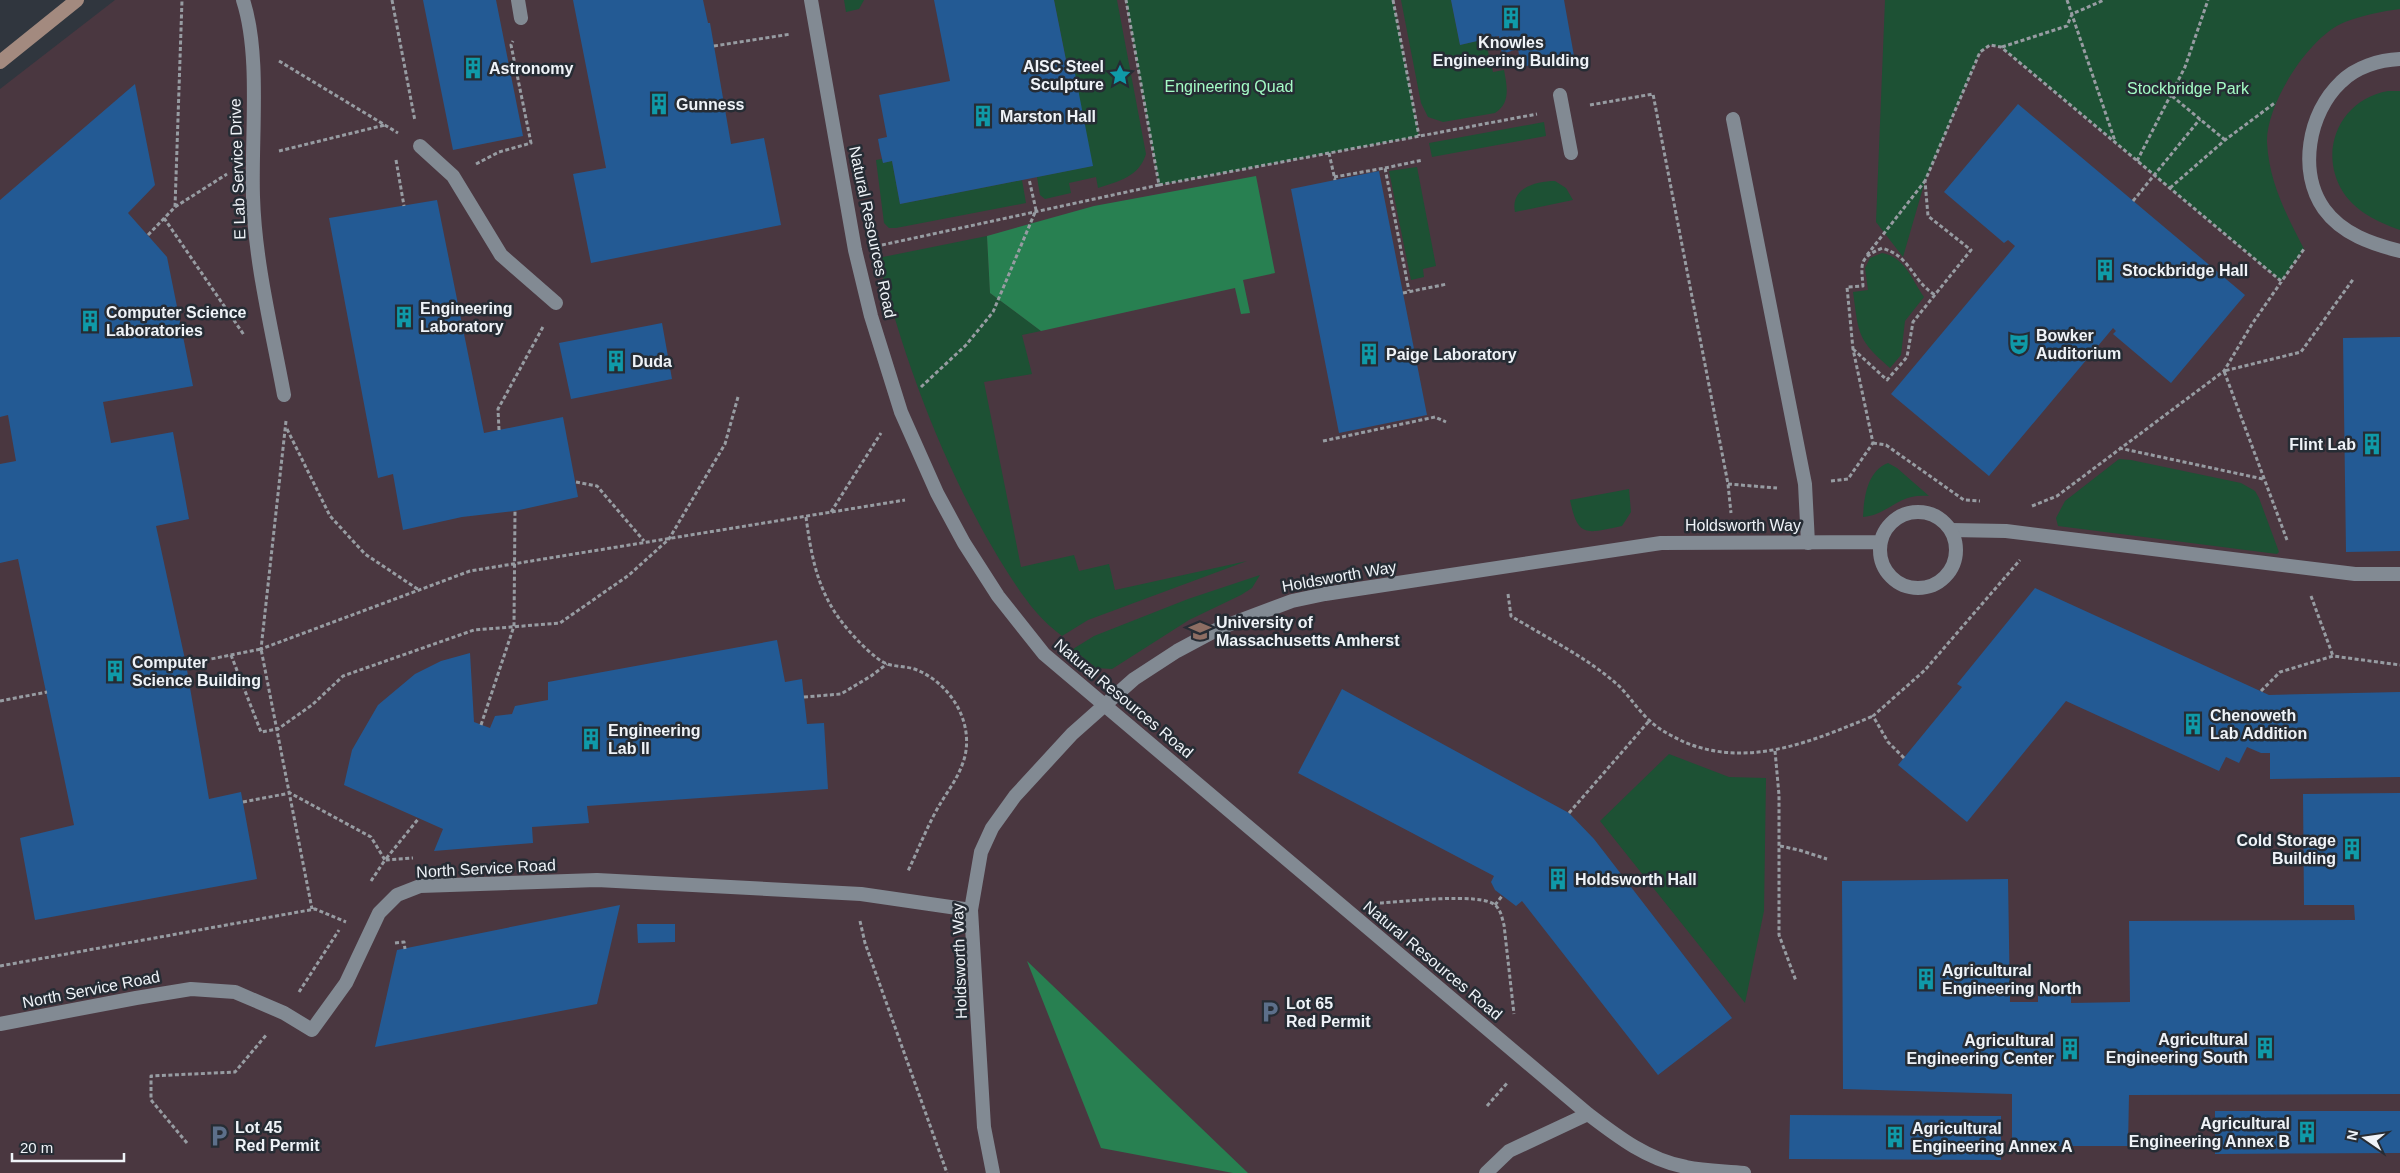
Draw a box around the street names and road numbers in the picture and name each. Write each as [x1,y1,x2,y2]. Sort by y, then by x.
street label: E Lab Service Drive [227,98,248,240]
street label: Natural Resources Road [846,145,899,320]
street label: Holdsworth Way [1685,517,1801,534]
street label: Holdsworth Way [1281,558,1398,595]
street label: Natural Resources Road [1051,636,1196,761]
street label: North Service Road [416,856,556,881]
street label: Natural Resources Road [1360,898,1505,1023]
street label: Holdsworth Way [949,903,970,1019]
street label: North Service Road [21,968,161,1011]

